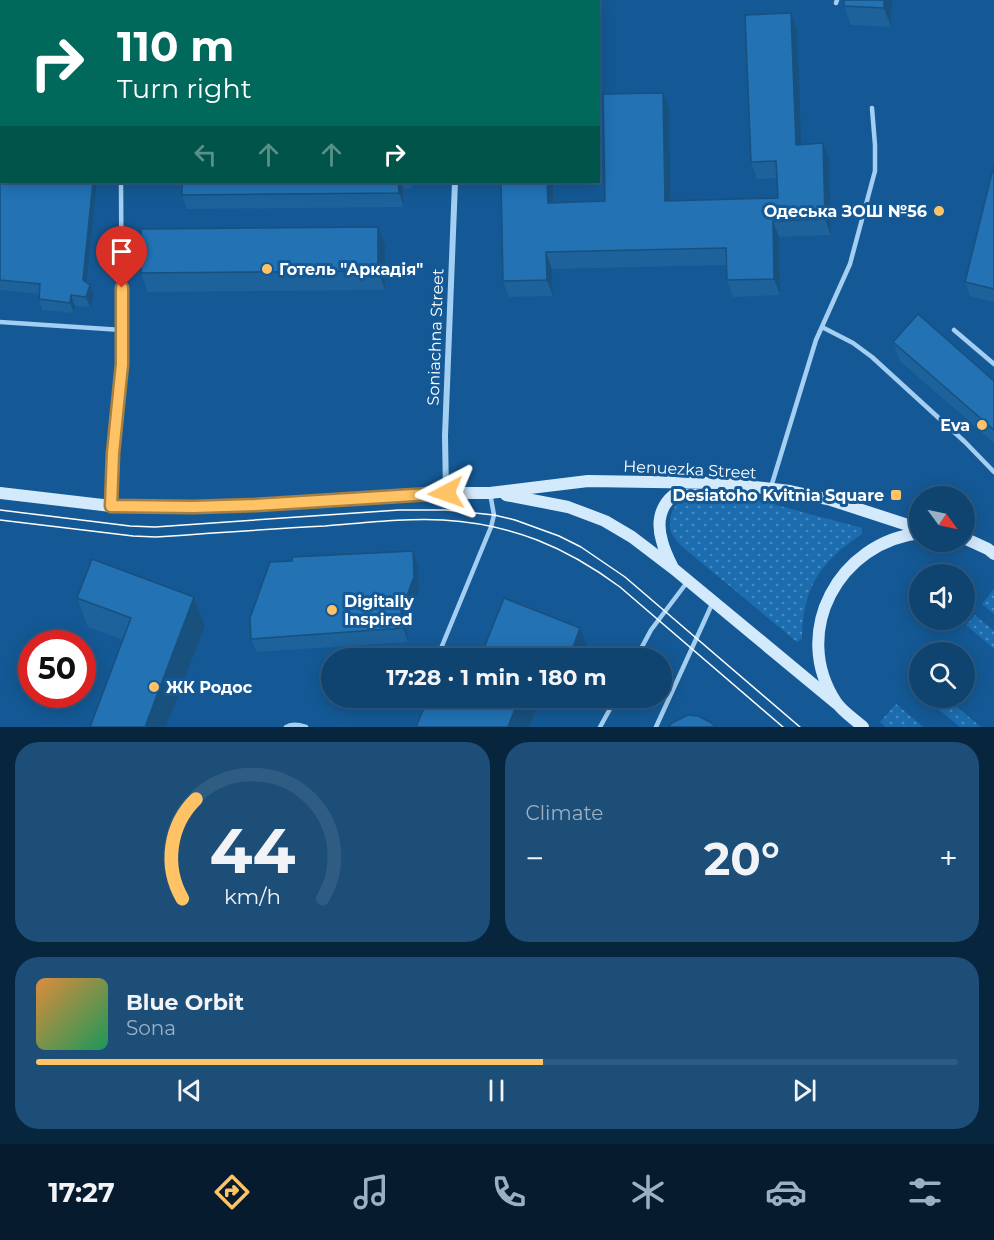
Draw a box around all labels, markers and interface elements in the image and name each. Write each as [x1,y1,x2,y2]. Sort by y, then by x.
text: 110 m [117,20,234,72]
icon: right [18,24,96,102]
text: Turn right [117,72,252,105]
icon: left [189,138,222,171]
icon: ahead [252,138,285,171]
icon: ahead [315,138,348,171]
icon: right [378,138,411,171]
place label: Одеська ЗОШ №56 [764,202,927,221]
marker: Одеська ЗОШ №56 [932,204,946,218]
pin [96,226,147,288]
icon: arrive [105,235,138,268]
place label: Готель "Аркадія" [279,260,423,279]
marker: Готель "Аркадія" [260,262,274,276]
street label: Soniachna Street [424,268,447,406]
place label: Eva [940,416,970,435]
marker: Eva [975,418,989,432]
street label: Henuezka Street [623,457,758,483]
position arrow [414,461,478,525]
place label: Desiatoho Kvitnia Square [672,486,884,505]
north arrow [909,486,975,552]
map controls [909,486,975,708]
marker: Desiatoho Kvitnia Square [889,488,903,502]
button: sound [909,564,975,630]
place label: Digitally Inspired [344,592,414,629]
marker: Digitally Inspired [325,603,339,617]
speed limit sign: 50 [18,630,96,708]
button: search [909,642,975,708]
text: 17:28 · 1 min · 180 m [386,664,607,691]
place label: ЖК Родос [166,678,253,697]
marker: ЖК Родос [147,680,161,694]
text: Climate [526,801,603,825]
text: 44 [209,813,295,889]
text: 20° [704,831,780,886]
text: − [526,838,544,878]
text: + [939,838,958,878]
text: km/h [224,883,281,909]
text: Blue Orbit [126,989,244,1016]
text: Sona [126,1016,176,1040]
icon: previous [173,1074,206,1107]
icon: pause [480,1074,513,1107]
icon: next [788,1074,821,1107]
icon: directions [211,1171,253,1213]
icon: music [350,1171,392,1213]
icon: phone [488,1171,530,1213]
icon: climate [627,1171,669,1213]
icon: car [765,1171,807,1213]
icon: filters [904,1171,946,1213]
text: 17:27 [48,1176,115,1209]

